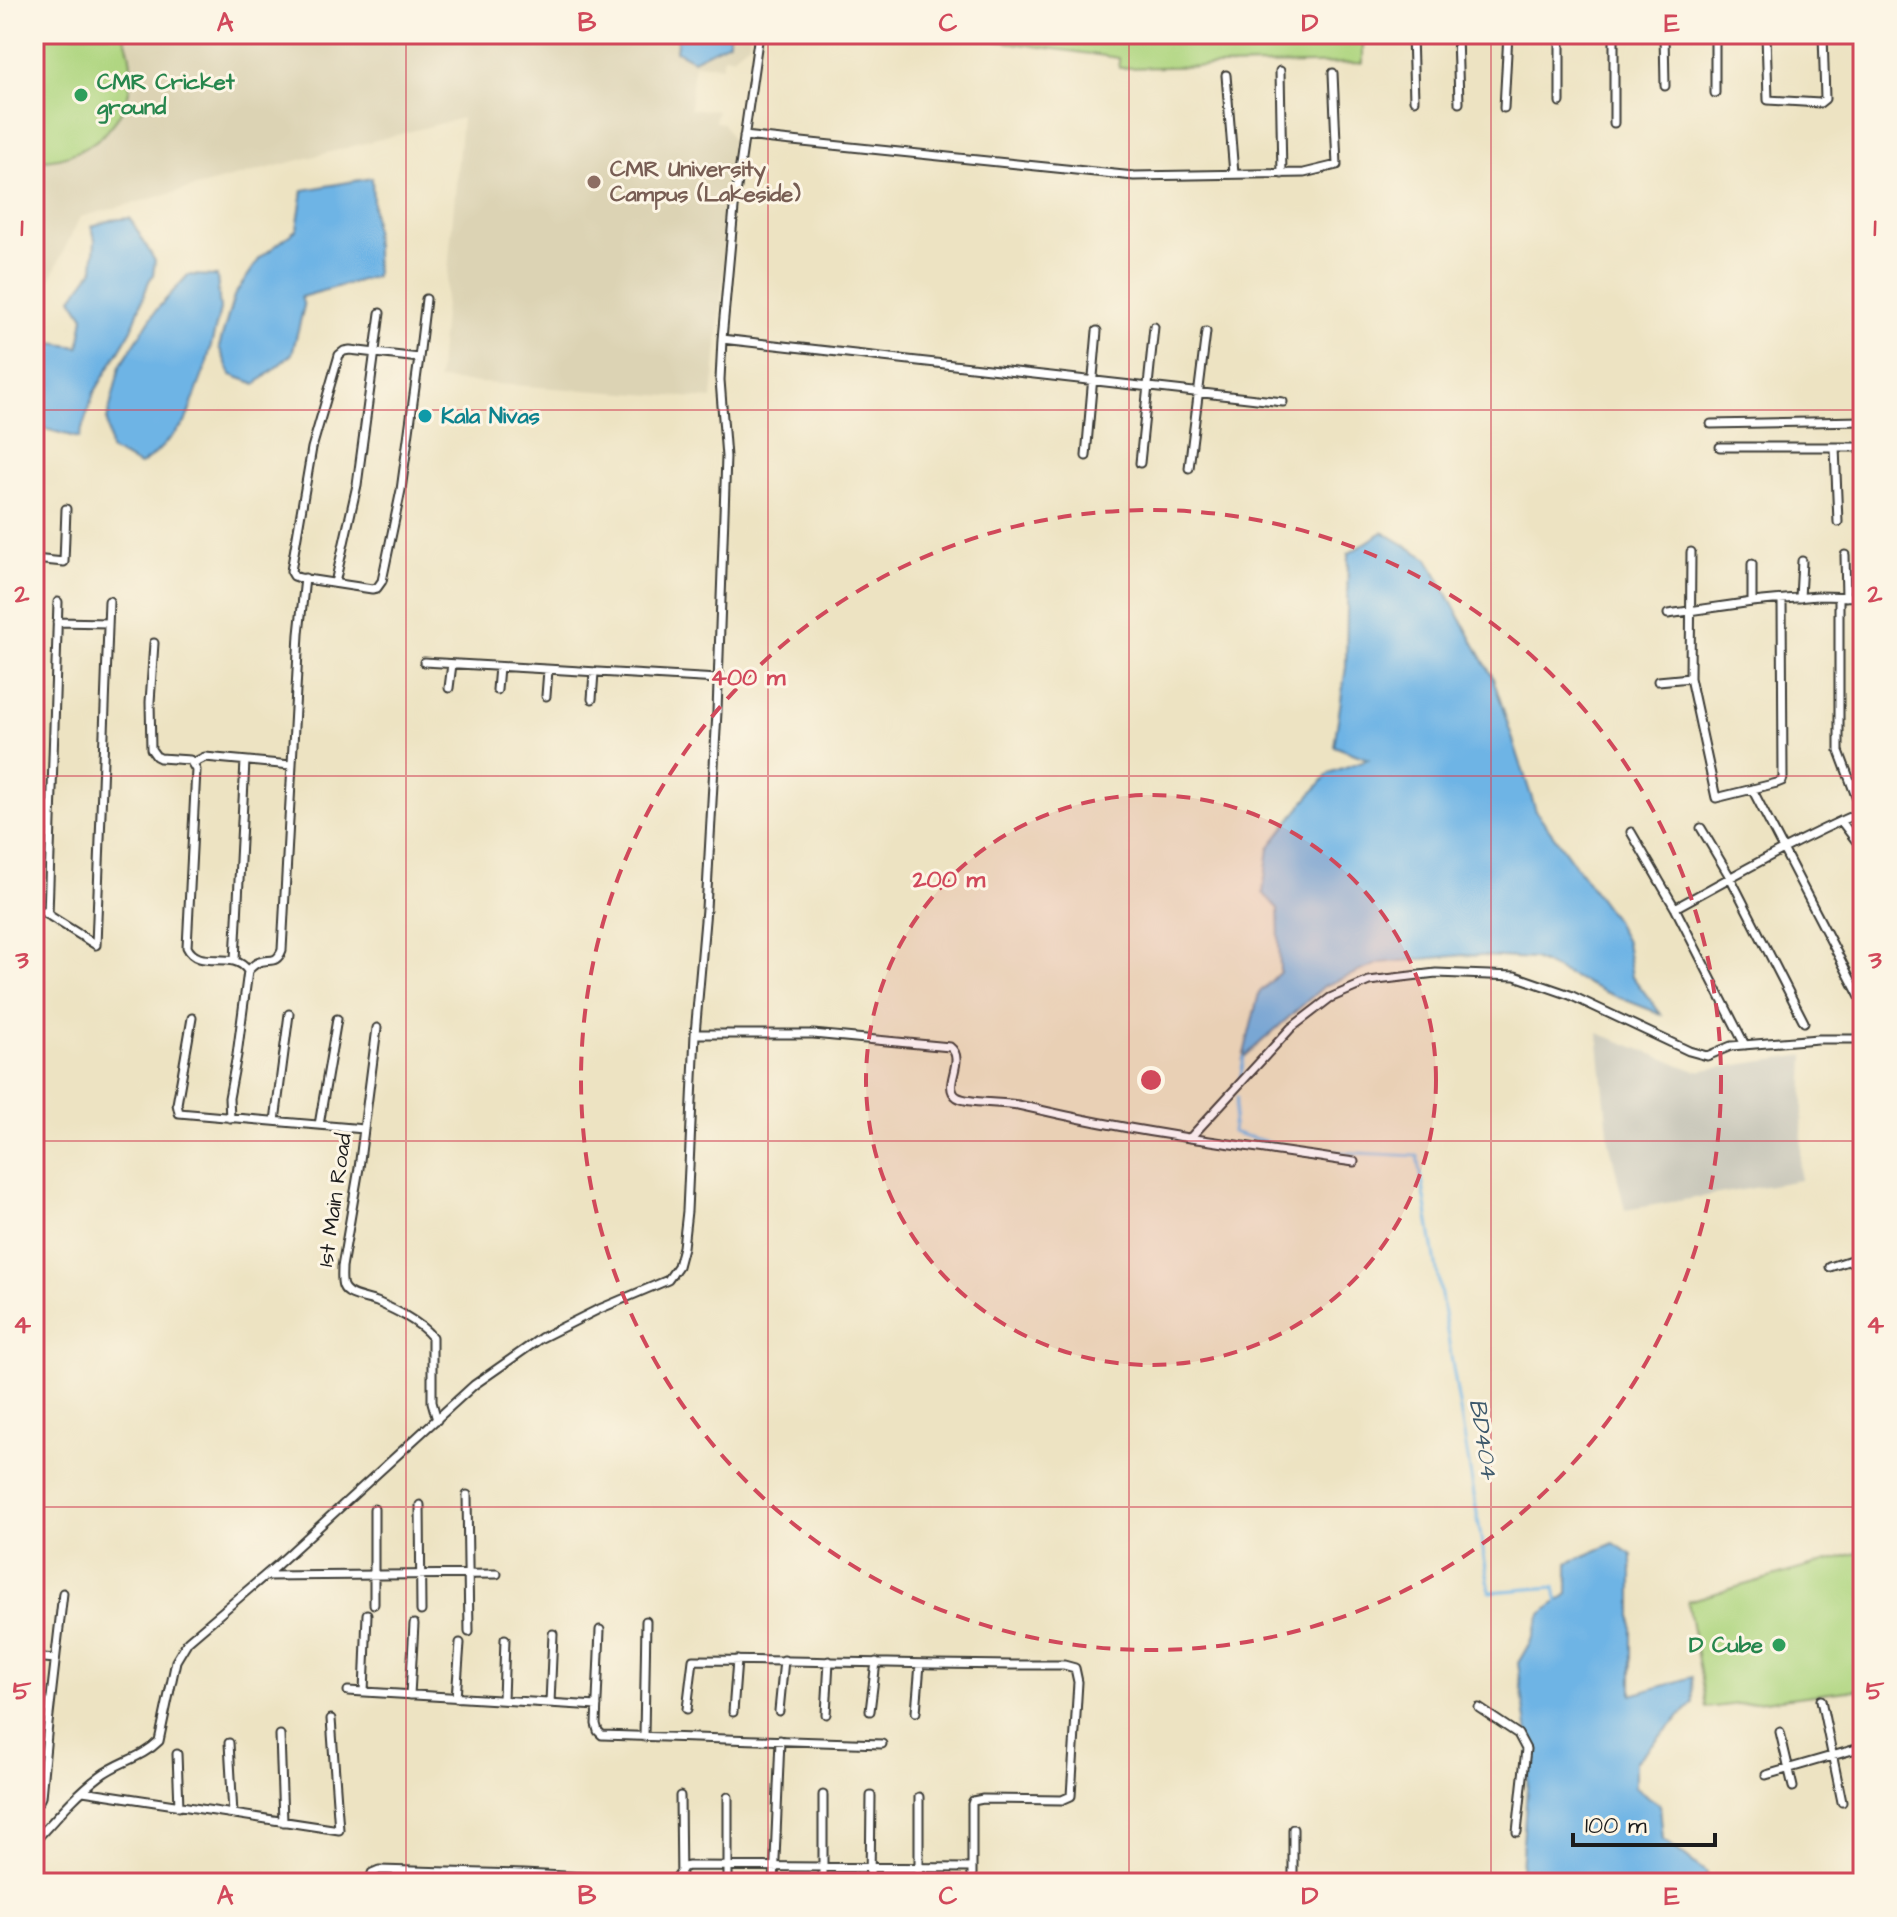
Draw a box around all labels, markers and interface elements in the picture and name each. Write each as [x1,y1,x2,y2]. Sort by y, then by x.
text: A [217,5,234,41]
text: B [578,5,597,41]
text: C [939,5,958,41]
text: D [1302,5,1319,41]
text: E [1664,5,1680,41]
place label: CMR Cricket ground [97,67,236,124]
marker: CMR Cricket ground [72,86,90,104]
place label: CMR University Campus (Lakeside) [610,154,801,210]
marker: CMR University Campus (Lakeside) [585,173,603,191]
text: 1 [20,210,24,246]
text: 1 [1873,210,1877,246]
place label: Kala Nivas [441,401,540,432]
marker: Kala Nivas [416,407,434,425]
text: 2 [14,576,30,612]
text: 2 [1867,576,1883,612]
text: 400 m [711,661,786,695]
text: 200 m [912,863,985,897]
text: 3 [14,942,29,978]
text: 3 [1867,942,1882,978]
centre of rings [1137,1066,1165,1094]
street label: 1st Main Road [310,1131,360,1269]
text: 4 [13,1307,31,1343]
text: 4 [1866,1307,1884,1343]
water label: BD404 [1460,1397,1506,1483]
place label: D Cube [1689,1630,1763,1661]
marker: D Cube [1770,1636,1788,1654]
text: 5 [13,1673,32,1709]
text: 5 [1866,1673,1885,1709]
scale bar [1573,1797,1715,1847]
text: 100 m [1585,1809,1647,1843]
text: A [217,1878,234,1914]
text: B [578,1878,597,1914]
text: C [939,1878,958,1914]
text: D [1302,1878,1319,1914]
text: E [1664,1878,1680,1914]

